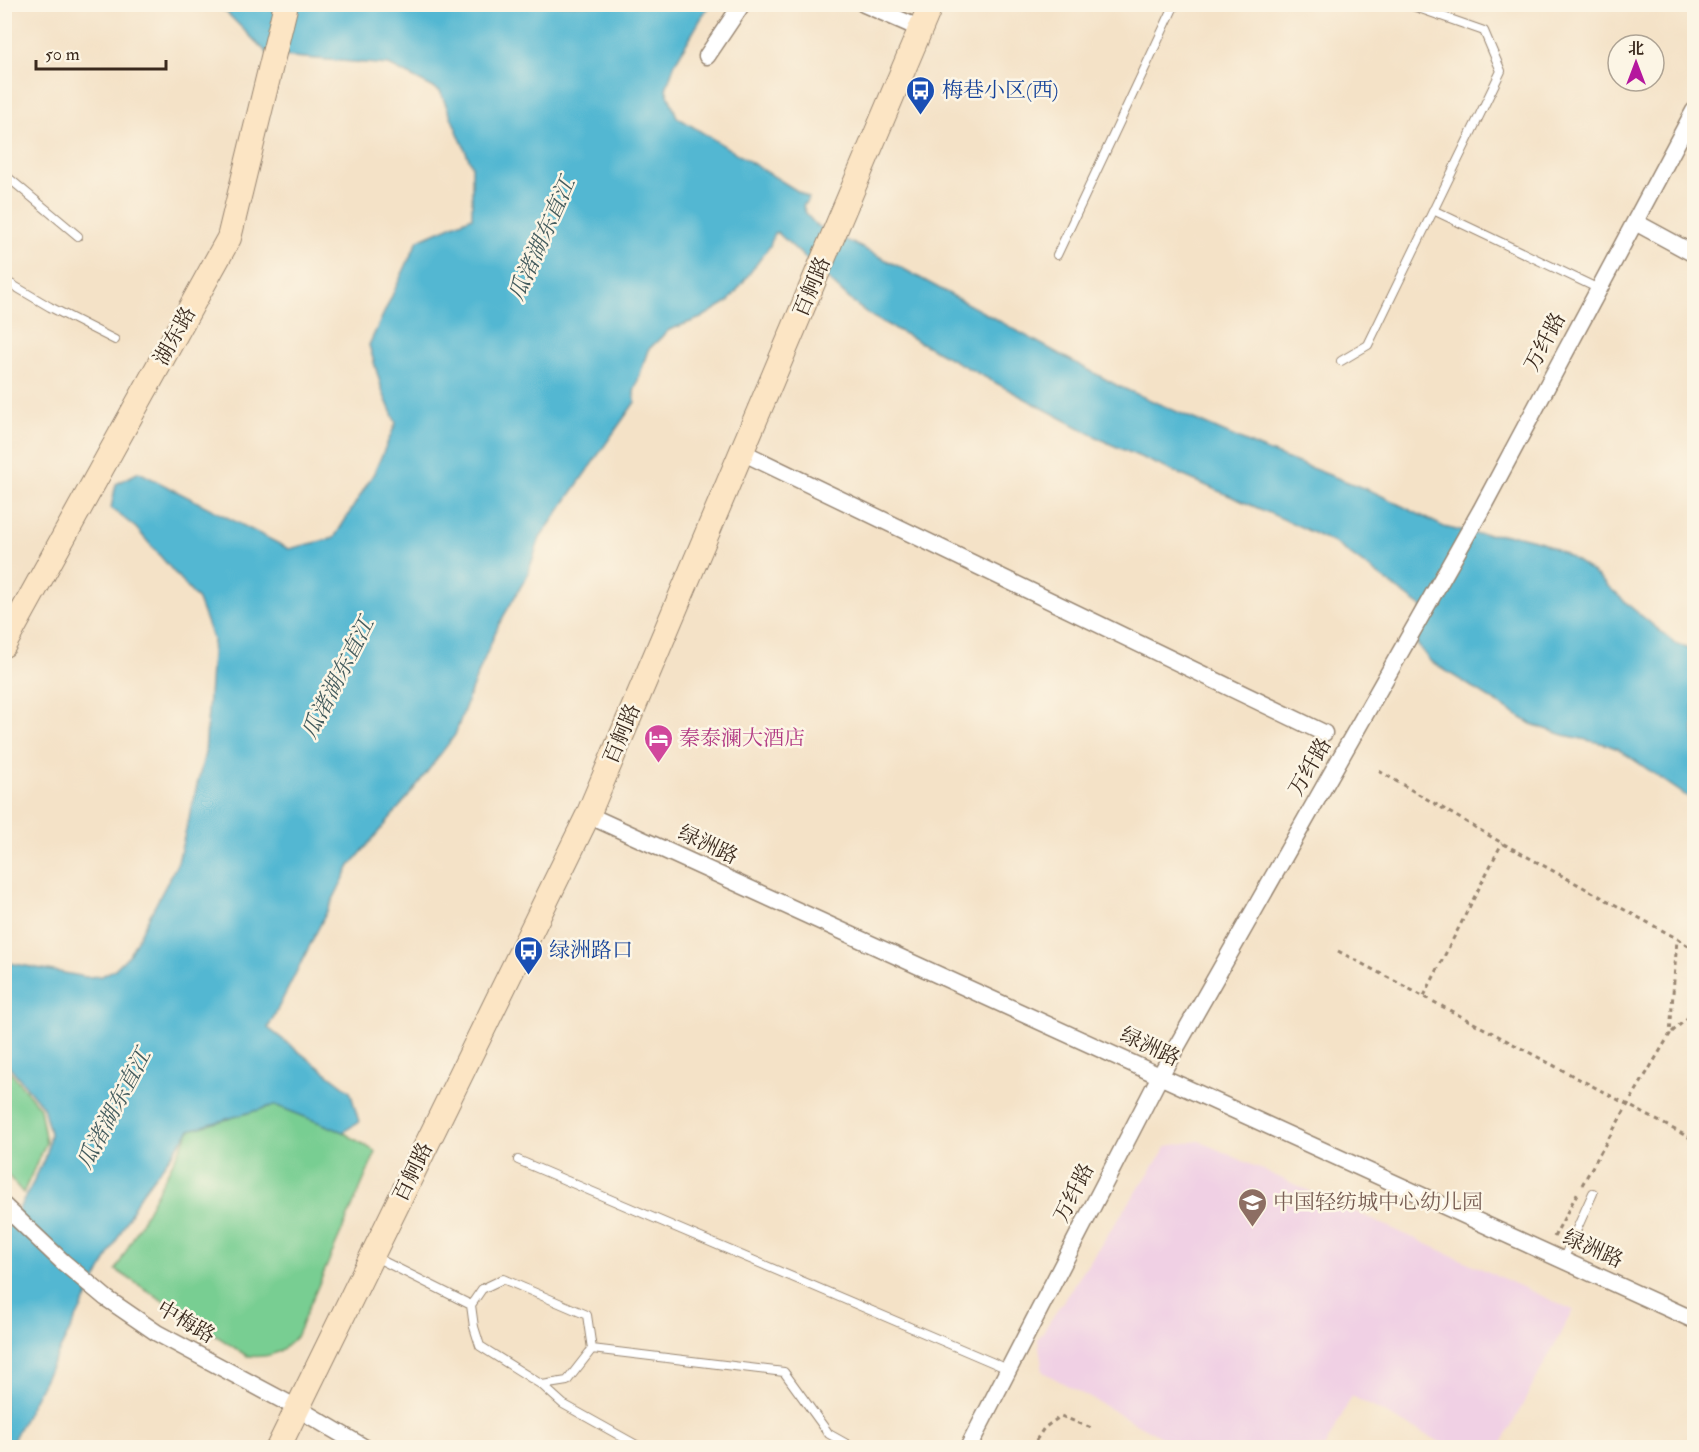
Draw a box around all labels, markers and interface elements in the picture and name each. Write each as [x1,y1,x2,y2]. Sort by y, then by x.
scale bar [36,33,166,71]
north arrow [1606,33,1666,93]
text: 北 [1628,39,1644,59]
text: 50 m [45,43,80,66]
bus stop icon: 梅巷小区(西) [905,74,937,116]
place label: 梅巷小区(西) [942,77,1058,104]
water label: 瓜渚湖东直江 [502,170,583,305]
street label: 百舸路 [787,253,837,321]
street label: 湖东路 [148,302,202,370]
street label: 万纤路 [1518,308,1572,376]
water label: 瓜渚湖东直江 [296,610,382,743]
street label: 百舸路 [597,700,647,768]
hotel icon: 秦泰澜大酒店 [642,722,674,764]
place label: 秦泰澜大酒店 [679,725,805,752]
street label: 万纤路 [1283,733,1337,801]
street label: 绿洲路 [674,819,742,871]
bus stop icon: 绿洲路口 [512,934,544,976]
place label: 绿洲路口 [549,937,633,964]
street label: 绿洲路 [1116,1021,1184,1073]
water label: 瓜渚湖东直江 [71,1042,159,1174]
street label: 百舸路 [387,1138,439,1206]
street label: 万纤路 [1048,1159,1100,1227]
school or university icon: 中国轻纺城中心幼儿园 [1236,1186,1268,1228]
place label: 中国轻纺城中心幼儿园 [1273,1189,1483,1216]
street label: 绿洲路 [1559,1224,1627,1274]
street label: 中梅路 [152,1295,220,1349]

